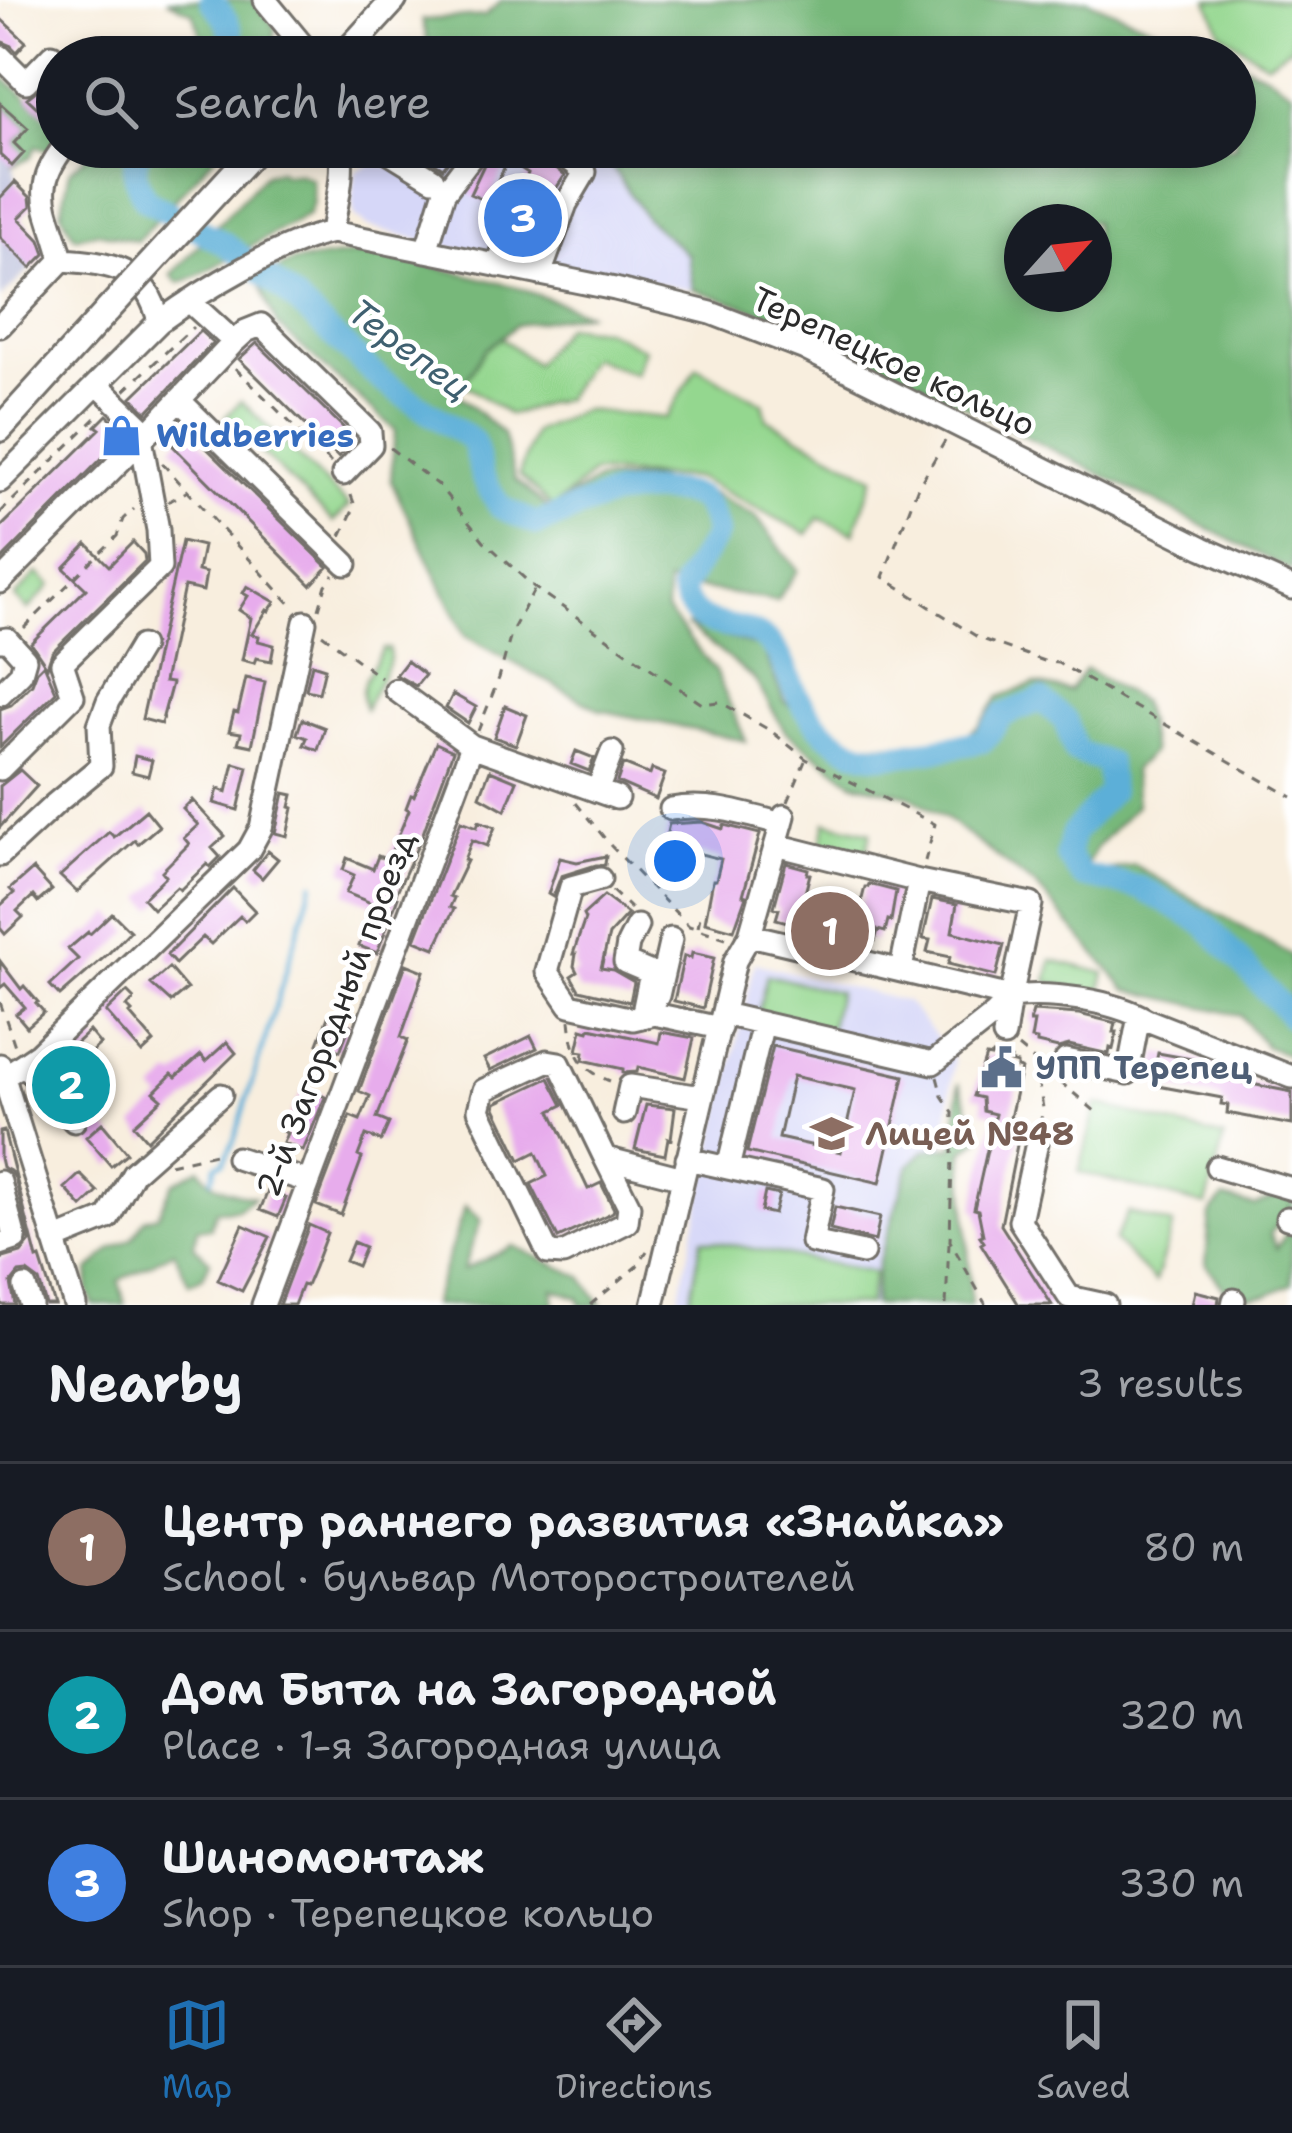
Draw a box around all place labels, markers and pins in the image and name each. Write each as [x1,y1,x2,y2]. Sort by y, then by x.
pin: 3 [484,173,562,263]
shop icon: Wildberries [99,412,145,458]
place label: Wildberries [156,413,354,458]
pin: 1 [791,886,869,976]
pin: 2 [32,1040,110,1130]
public building icon: УПП Терепец [978,1044,1024,1090]
place label: УПП Терепец [1035,1045,1253,1090]
school or university icon: Лицей №48 [808,1110,854,1156]
place label: Лицей №48 [865,1111,1075,1156]

